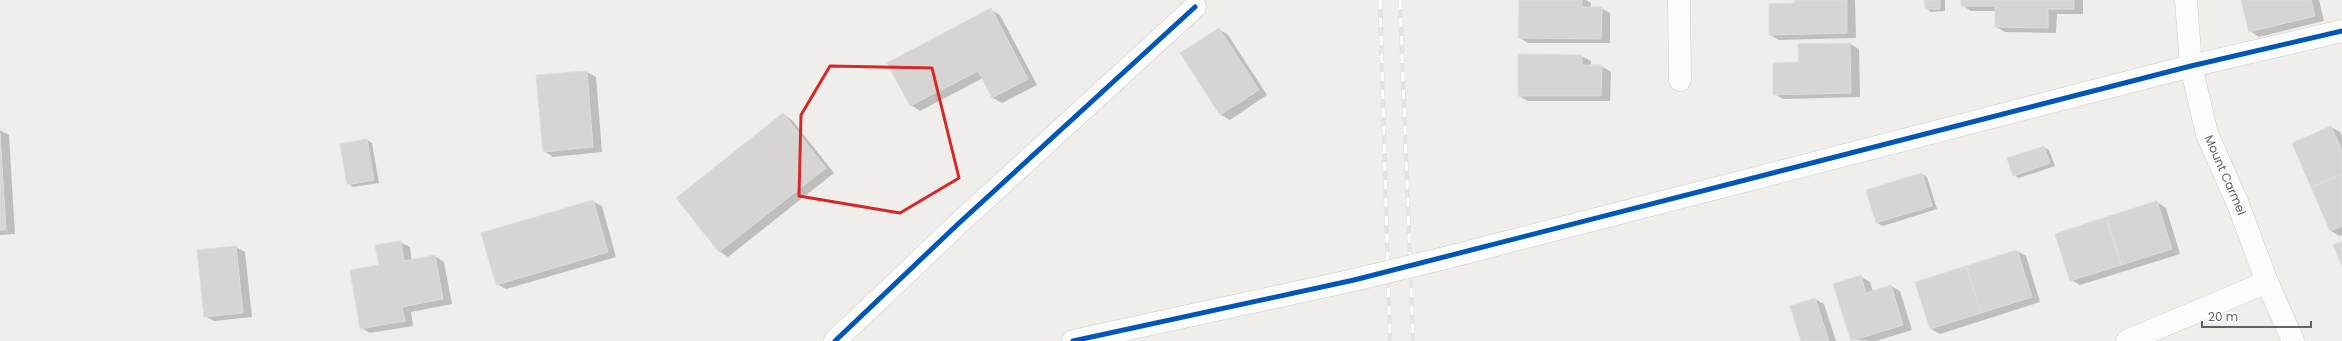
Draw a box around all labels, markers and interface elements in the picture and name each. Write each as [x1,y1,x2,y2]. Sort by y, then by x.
street label: Mount Carmel [2201,132,2250,217]
scale bar [2202,303,2311,329]
text: 20 m [2208,308,2238,325]

